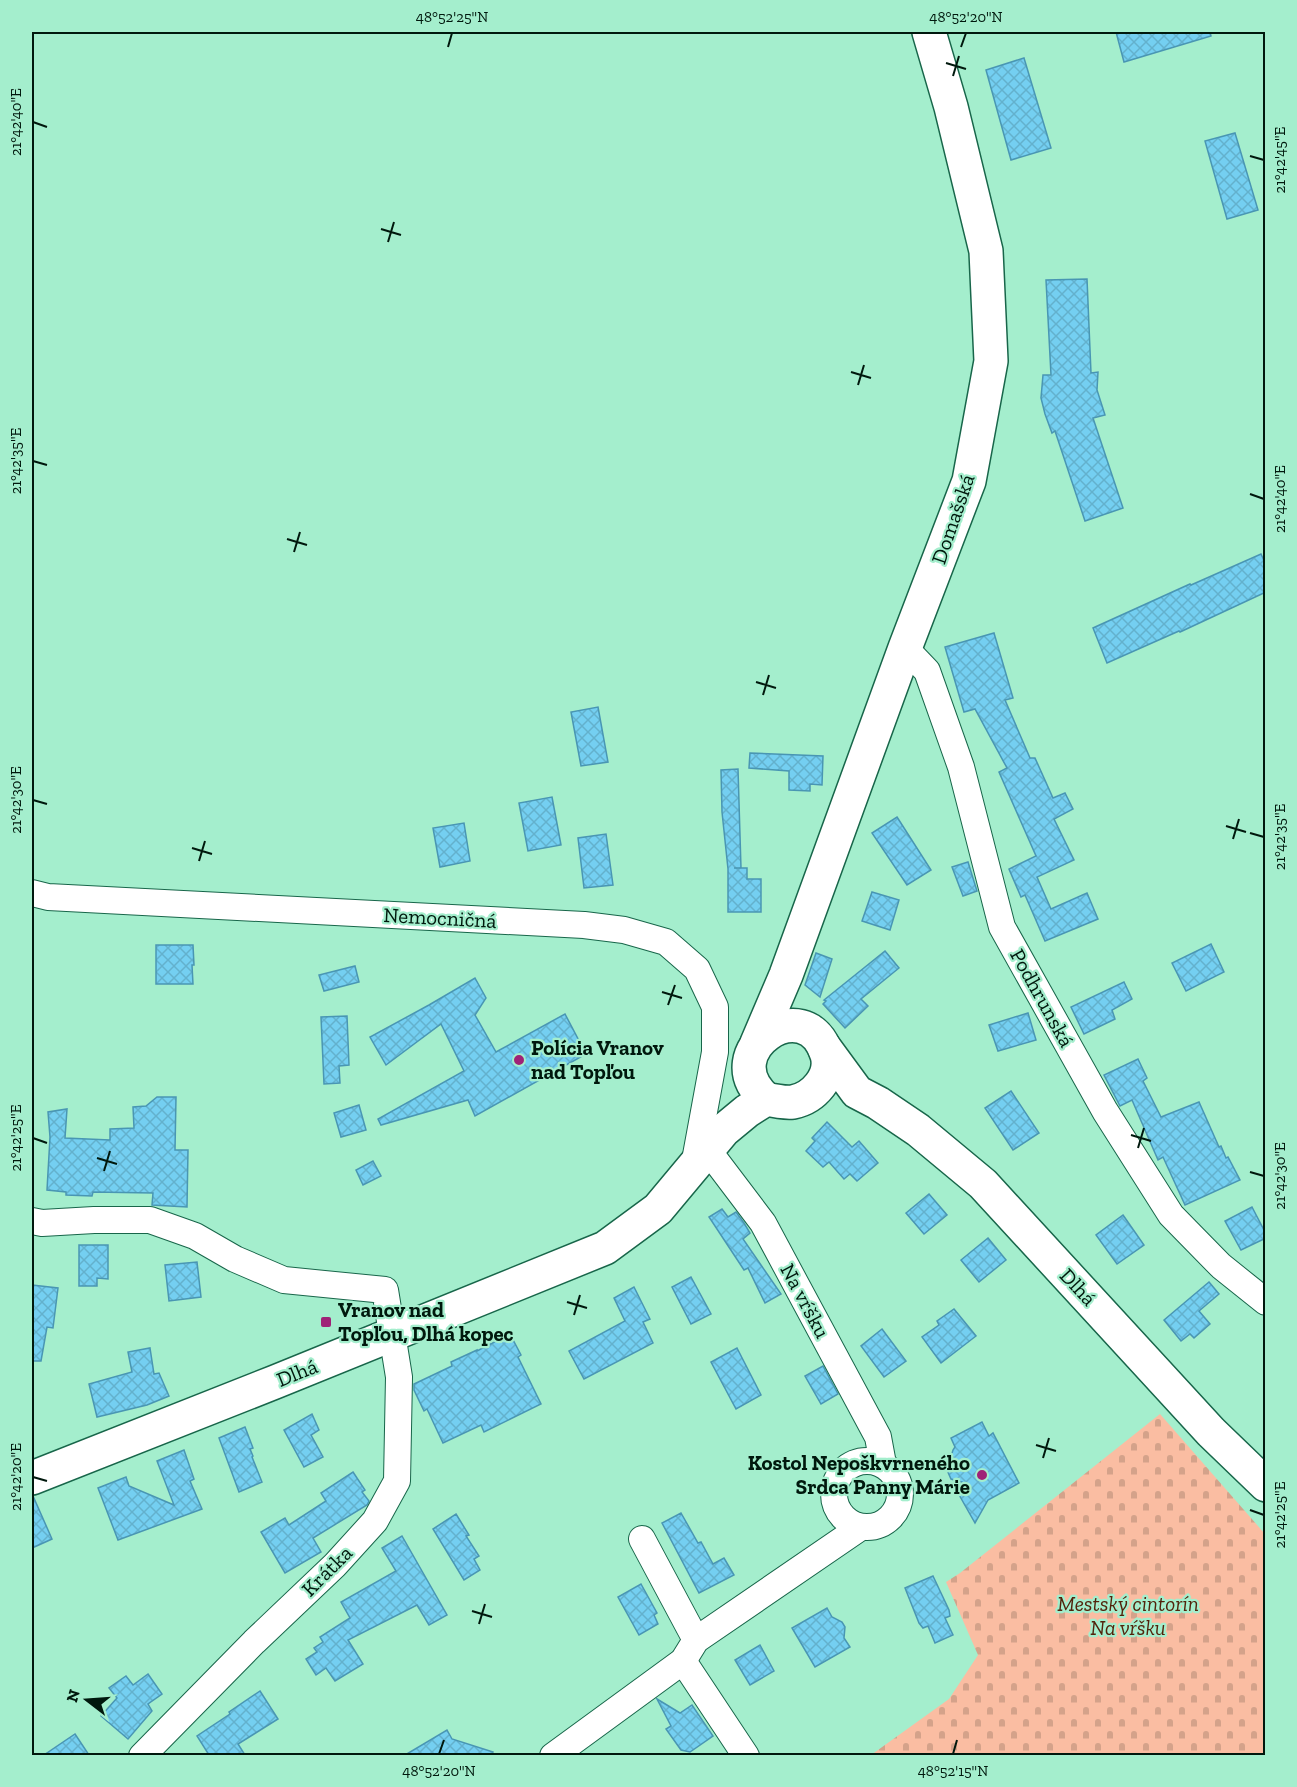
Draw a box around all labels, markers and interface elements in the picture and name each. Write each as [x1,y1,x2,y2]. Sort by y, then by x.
text: 48°52'25"N [416,8,488,26]
text: 48°52'20"N [929,8,1003,26]
text: 21°42'40"E [7,88,25,156]
text: 21°42'45"E [1271,126,1289,193]
text: 21°42'35"E [7,428,25,494]
text: 21°42'40"E [1271,465,1289,533]
street label: Domašská [926,471,980,567]
text: 21°42'30"E [7,766,25,834]
text: 21°42'35"E [1271,804,1289,870]
street label: Nemocničná [383,902,497,933]
street label: Podhrunská [1005,944,1080,1051]
place label: Polícia Vranov nad Topľou [531,1035,664,1084]
marker: Polícia Vranov nad Topľou [512,1053,526,1067]
text: 21°42'25"E [7,1104,25,1171]
text: 21°42'30"E [1271,1142,1289,1210]
street label: Na vŕšku [775,1259,836,1342]
street label: Dlhá [1055,1263,1102,1311]
place label: Vranov nad Topľou, Dlhá kopec [338,1297,514,1346]
marker: Vranov nad Topľou, Dlhá kopec [319,1315,333,1329]
street label: Dlhá [273,1353,321,1392]
text: 21°42'20"E [7,1443,25,1511]
place label: Kostol Nepoškvrneného Srdca Panny Márie [748,1450,970,1499]
marker: Kostol Nepoškvrneného Srdca Panny Márie [975,1468,989,1482]
text: 21°42'25"E [1271,1481,1289,1548]
street label: Krátka [296,1540,357,1601]
park label: Mestský cintorín Na vŕšku [1057,1591,1199,1640]
north arrow [57,1670,117,1730]
text: N [62,1687,84,1704]
text: 48°52'20"N [402,1762,476,1780]
text: 48°52'15"N [918,1762,988,1780]

